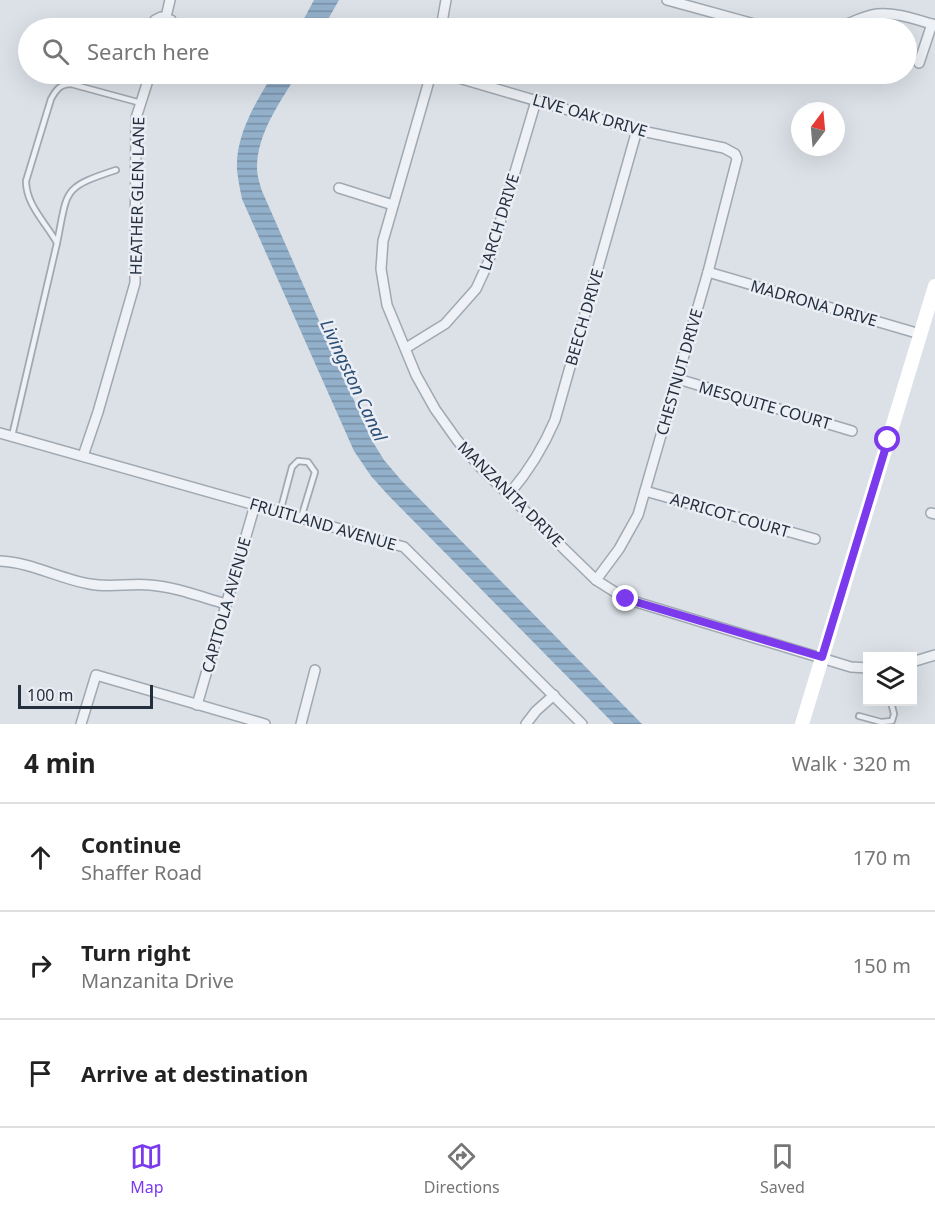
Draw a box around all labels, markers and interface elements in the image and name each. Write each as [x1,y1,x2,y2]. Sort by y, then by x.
search box [18,18,917,84]
icon: search [39,35,72,68]
text: Search here [87,36,209,66]
street label: LIVE OAK DRIVE [530,88,650,142]
north arrow [791,102,845,156]
street label: HEATHER GLEN LANE [125,117,149,275]
street label: LARCH DRIVE [474,171,524,273]
street label: BEECH DRIVE [560,266,608,368]
street label: MADRONA DRIVE [748,274,880,332]
street label: CHESTNUT DRIVE [650,306,708,438]
water label: Livingston Canal [315,315,393,445]
street label: MESQUITE COURT [696,376,834,434]
route start [874,426,900,452]
street label: MANZANITA DRIVE [453,436,569,552]
street label: APRICOT COURT [668,487,792,543]
street label: FRUITLAND AVENUE [247,493,399,555]
street label: CAPITOLA AVENUE [196,535,256,675]
route end [612,585,638,611]
map controls [863,652,917,706]
button: layers [863,652,917,706]
scale bar [18,682,153,710]
text: 100 m [27,684,74,706]
text: 4 min [24,745,96,781]
text: Walk · 320 m [792,750,911,777]
text: Continue [81,829,181,859]
icon: ahead [24,841,57,874]
text: 170 m [853,844,911,871]
text: Shaffer Road [81,859,202,886]
text: Turn right [81,937,191,967]
icon: right [24,949,57,982]
text: 150 m [853,952,911,979]
text: Manzanita Drive [81,967,234,994]
icon: arrive [24,1057,57,1090]
text: Arrive at destination [81,1058,308,1088]
tab: Map [130,1140,163,1198]
tab: Directions [424,1140,500,1198]
tab: Saved [760,1140,805,1198]

